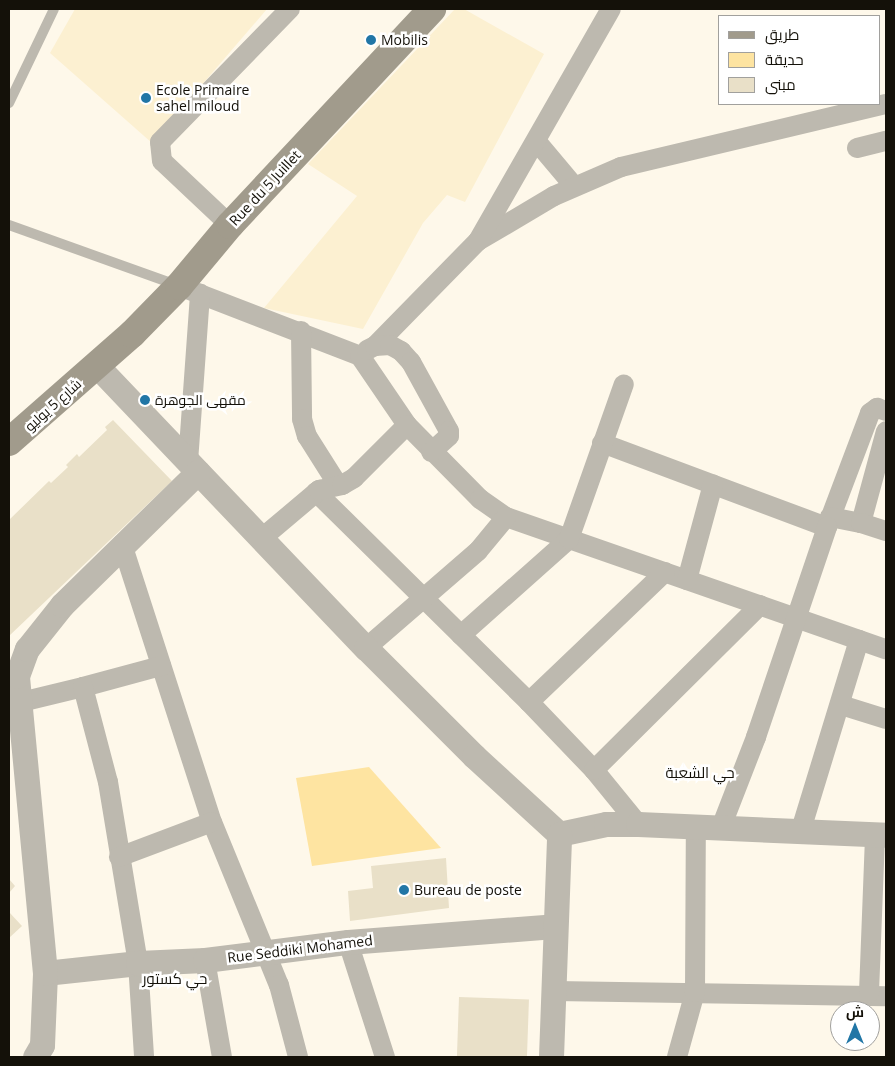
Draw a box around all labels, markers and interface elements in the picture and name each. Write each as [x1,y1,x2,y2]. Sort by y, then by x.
legend [718,15,880,105]
text: طريق [765,24,799,44]
place label: Mobilis [381,32,428,48]
marker: Mobilis [365,34,377,46]
text: حديقة [765,49,804,69]
text: مبنى [765,74,796,94]
place label: Ecole Primaire sahel miloud [156,82,249,114]
marker: Ecole Primaire sahel miloud [140,92,152,104]
street label: Rue du 5 Juillet [226,147,304,229]
street label: شارع 5 يوليو [21,375,85,435]
place label: مقهى الجوهرة [155,392,246,408]
marker: مقهى الجوهرة [139,394,151,406]
district label: حي الشعبة [665,764,735,782]
place label: Bureau de poste [414,882,522,898]
marker: Bureau de poste [398,884,410,896]
street label: Rue Seddiki Mohamed [226,932,374,966]
district label: حي كستور [143,970,207,988]
north arrow [830,1001,880,1051]
text: ش [846,1002,864,1021]

